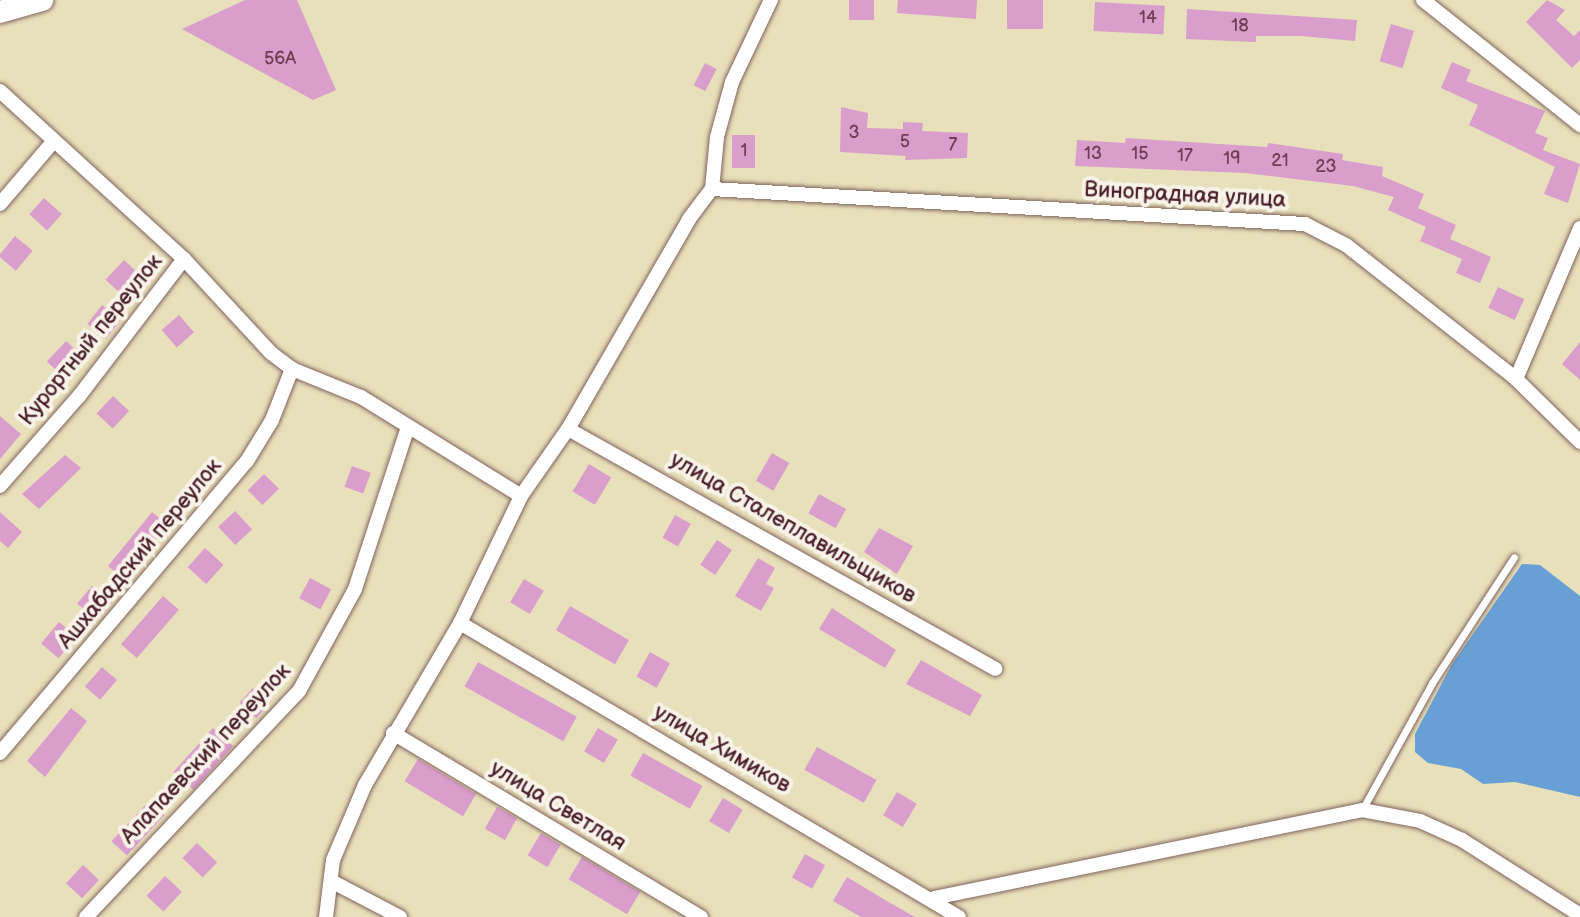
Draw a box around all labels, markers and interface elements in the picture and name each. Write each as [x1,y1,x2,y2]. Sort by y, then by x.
house number: 14 [1139,7,1157,29]
house number: 18 [1231,15,1249,37]
house number: 56А [264,48,296,70]
house number: 3 [848,122,860,144]
house number: 5 [900,131,910,153]
house number: 7 [949,134,957,156]
house number: 1 [741,140,747,162]
house number: 13 [1084,143,1102,165]
house number: 15 [1131,143,1149,165]
house number: 17 [1177,145,1193,167]
house number: 19 [1223,148,1241,170]
house number: 21 [1271,150,1289,172]
house number: 23 [1315,156,1337,178]
street label: Виноградная улица [1083,177,1287,213]
street label: Курортный переулок [14,249,168,431]
street label: улица Сталеплавильщиков [665,447,921,609]
street label: Ашхабадский переулок [53,454,227,654]
street label: Алапаевский переулок [115,658,297,850]
street label: улица Химиков [649,699,795,799]
street label: улица Светлая [485,755,631,857]

